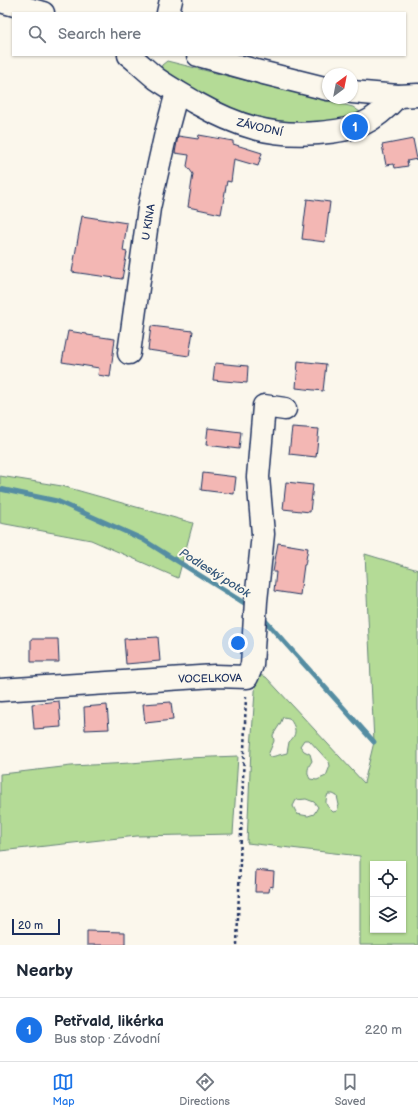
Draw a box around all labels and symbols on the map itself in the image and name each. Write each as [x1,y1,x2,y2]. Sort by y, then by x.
north arrow [322,68,358,104]
pin: 1 [342,112,368,142]
street label: ZÁVODNÍ [234,115,285,139]
street label: U KINA [139,203,158,241]
water label: Podleský potok [176,546,254,602]
your location [228,633,248,653]
street label: VOCELKOVA [178,671,242,686]
scale bar [12,917,60,936]

